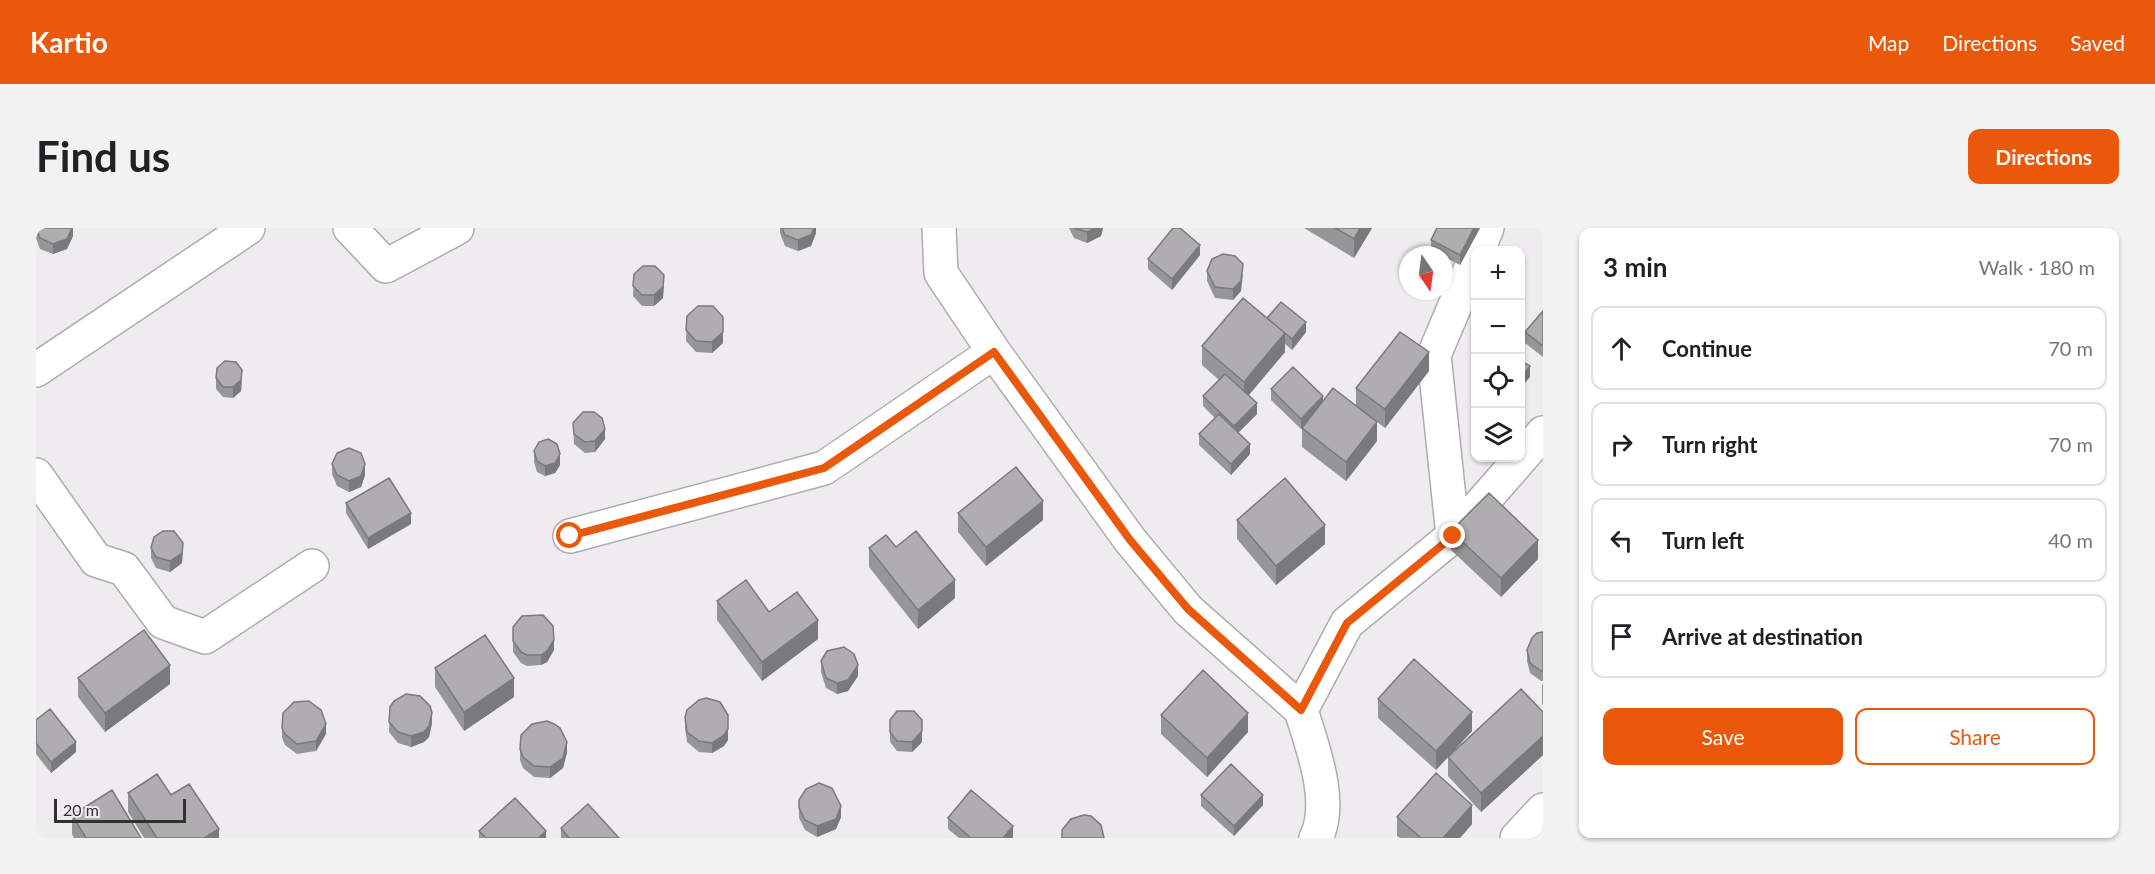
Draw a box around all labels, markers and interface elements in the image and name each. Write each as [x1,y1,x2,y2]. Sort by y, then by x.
text: Kartio [30,25,108,59]
text: Map [1868,30,1909,55]
text: Directions [1942,30,2037,55]
text: Saved [2070,30,2125,55]
button: Directions [1968,129,2119,184]
text: Find us [36,131,170,181]
north arrow [1399,246,1453,300]
map controls [1471,246,1525,462]
button: + [1471,246,1525,300]
text: 3 min [1603,251,1667,283]
text: Walk · 180 m [1979,255,2095,279]
button: − [1471,300,1525,354]
icon: ahead [1605,332,1638,365]
text: Continue [1662,335,1752,362]
text: 70 m [2048,336,2093,360]
button: locate [1471,354,1525,408]
button: layers [1471,408,1525,462]
icon: right [1605,428,1638,461]
text: Turn right [1662,431,1757,458]
text: 70 m [2048,432,2093,456]
route start [556,522,582,548]
route end [1439,522,1465,548]
icon: left [1605,524,1638,557]
text: Turn left [1662,527,1744,554]
text: 40 m [2048,528,2093,552]
icon: arrive [1605,620,1638,653]
text: Arrive at destination [1662,623,1863,650]
button: Save [1603,708,1843,765]
button: Share [1855,708,2095,765]
scale bar [54,796,186,824]
text: 20 m [63,800,99,819]

